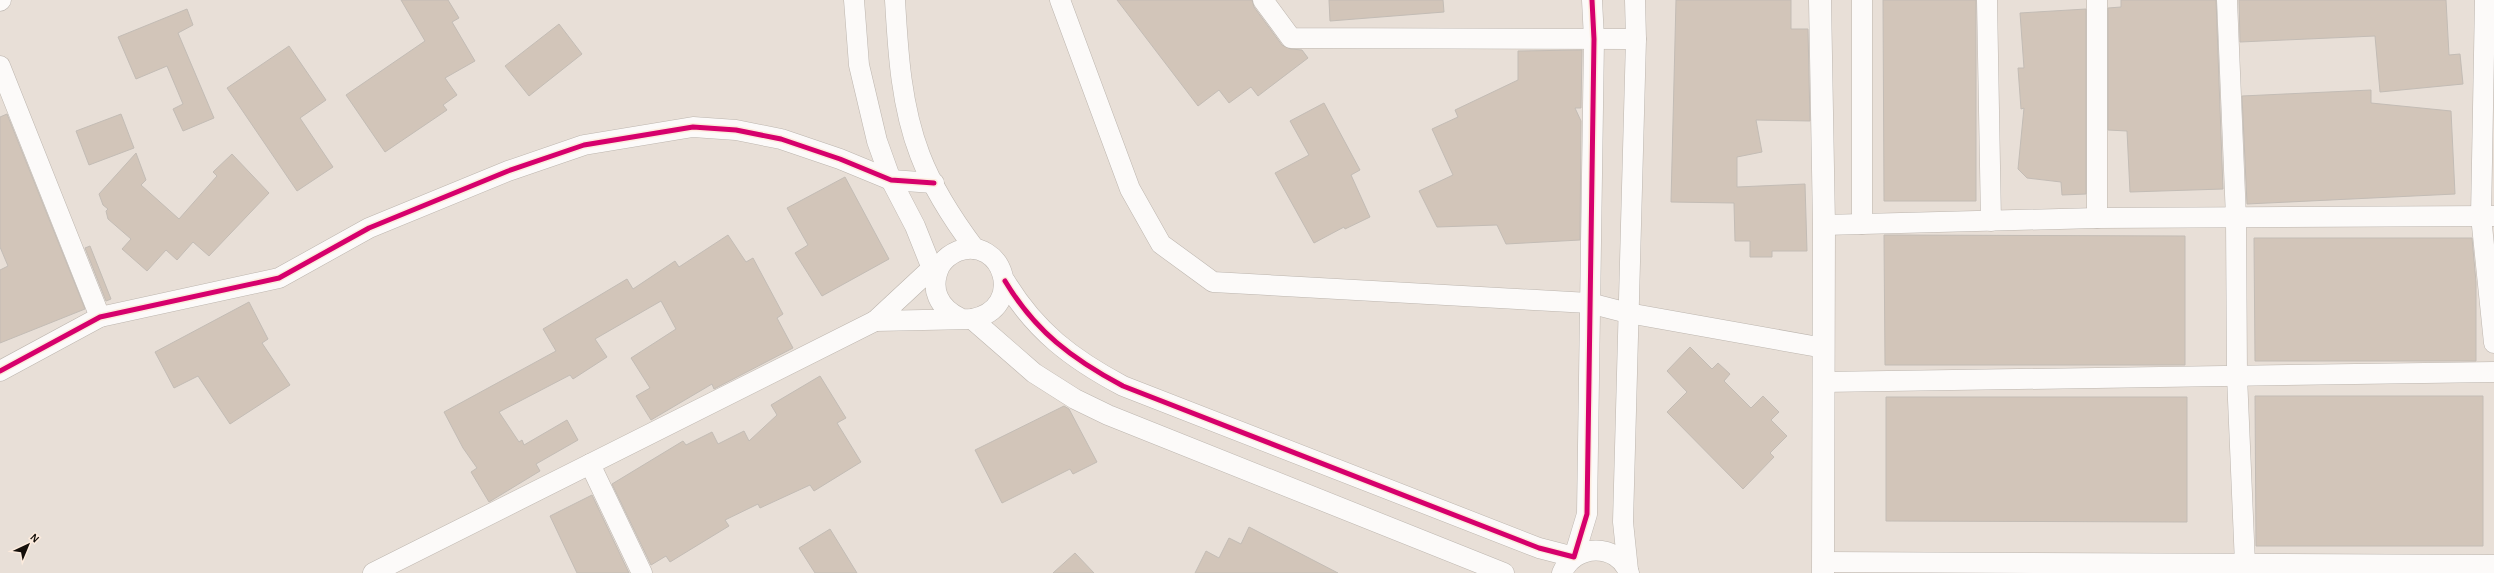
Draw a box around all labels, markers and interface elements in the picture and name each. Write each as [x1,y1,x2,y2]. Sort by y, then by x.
north arrow [8,525,48,565]
text: N [28,532,41,545]

